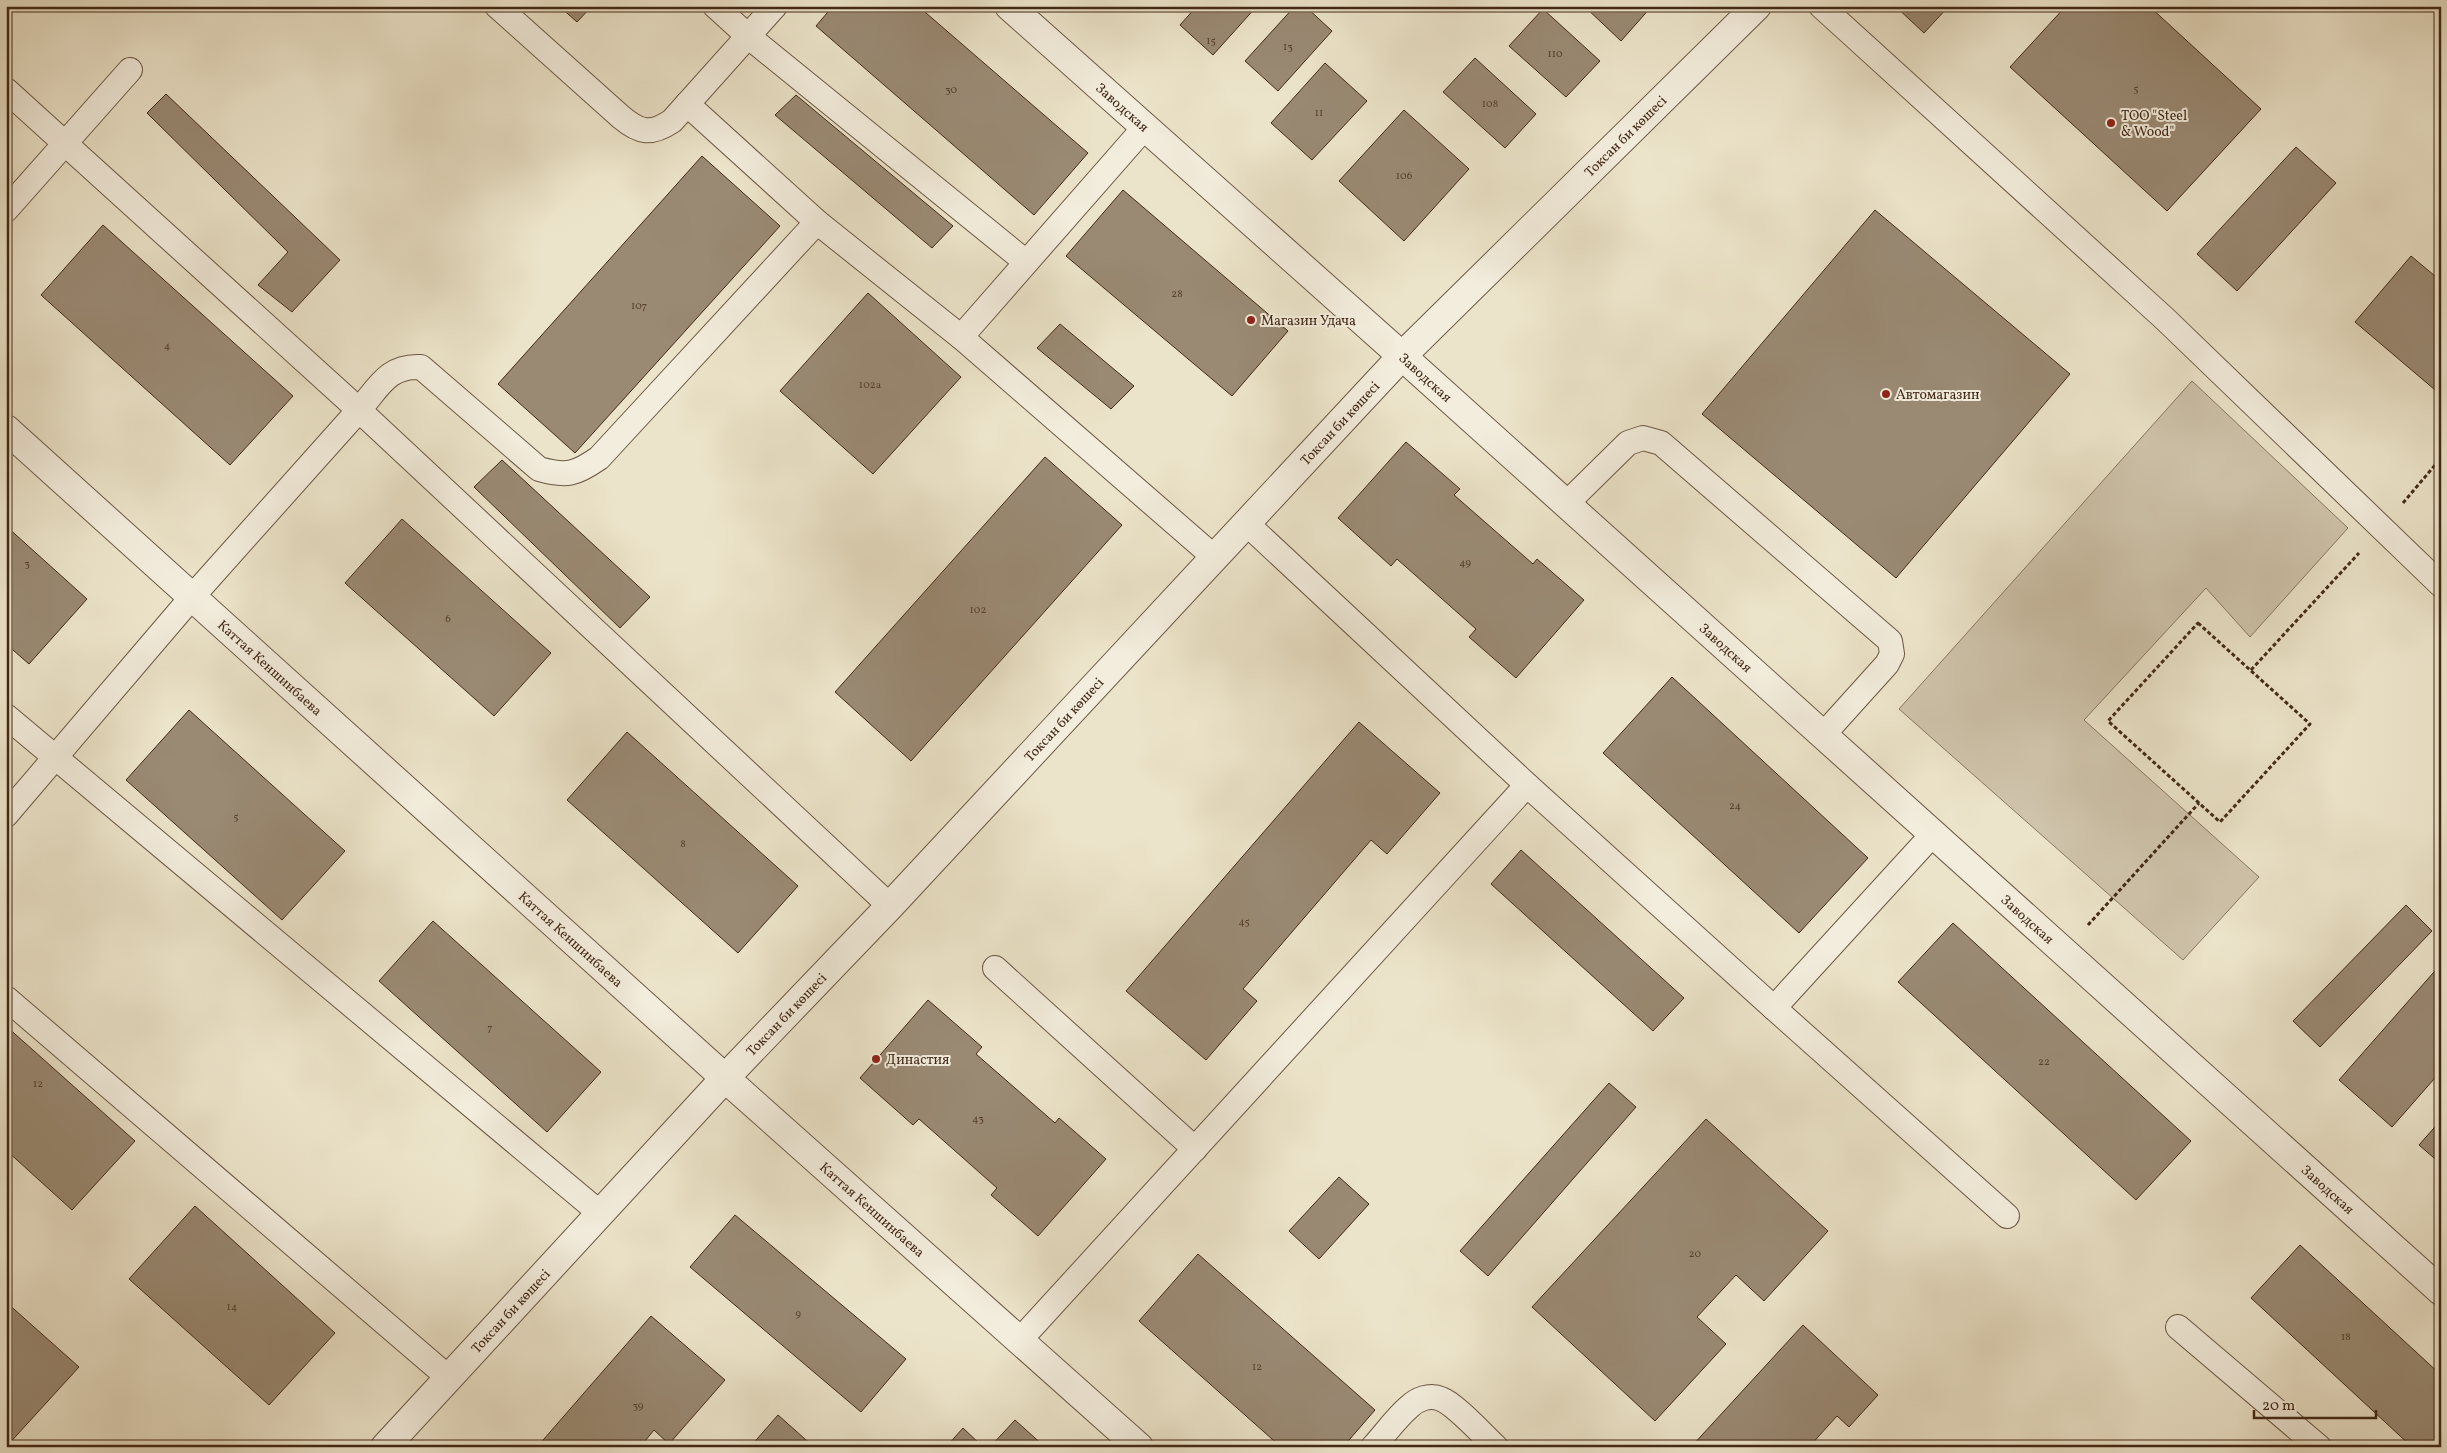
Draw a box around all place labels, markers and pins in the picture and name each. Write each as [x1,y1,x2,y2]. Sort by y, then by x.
place label: TOO "Steel & Wood" [2121,107,2187,142]
marker: TOO "Steel & Wood" [2105,117,2117,129]
place label: Магазин Удача [1261,312,1356,331]
marker: Магазин Удача [1245,314,1257,326]
place label: Автомагазин [1896,386,1980,405]
marker: Автомагазин [1880,388,1892,400]
place label: Династия [886,1051,949,1070]
marker: Династия [870,1053,882,1065]

